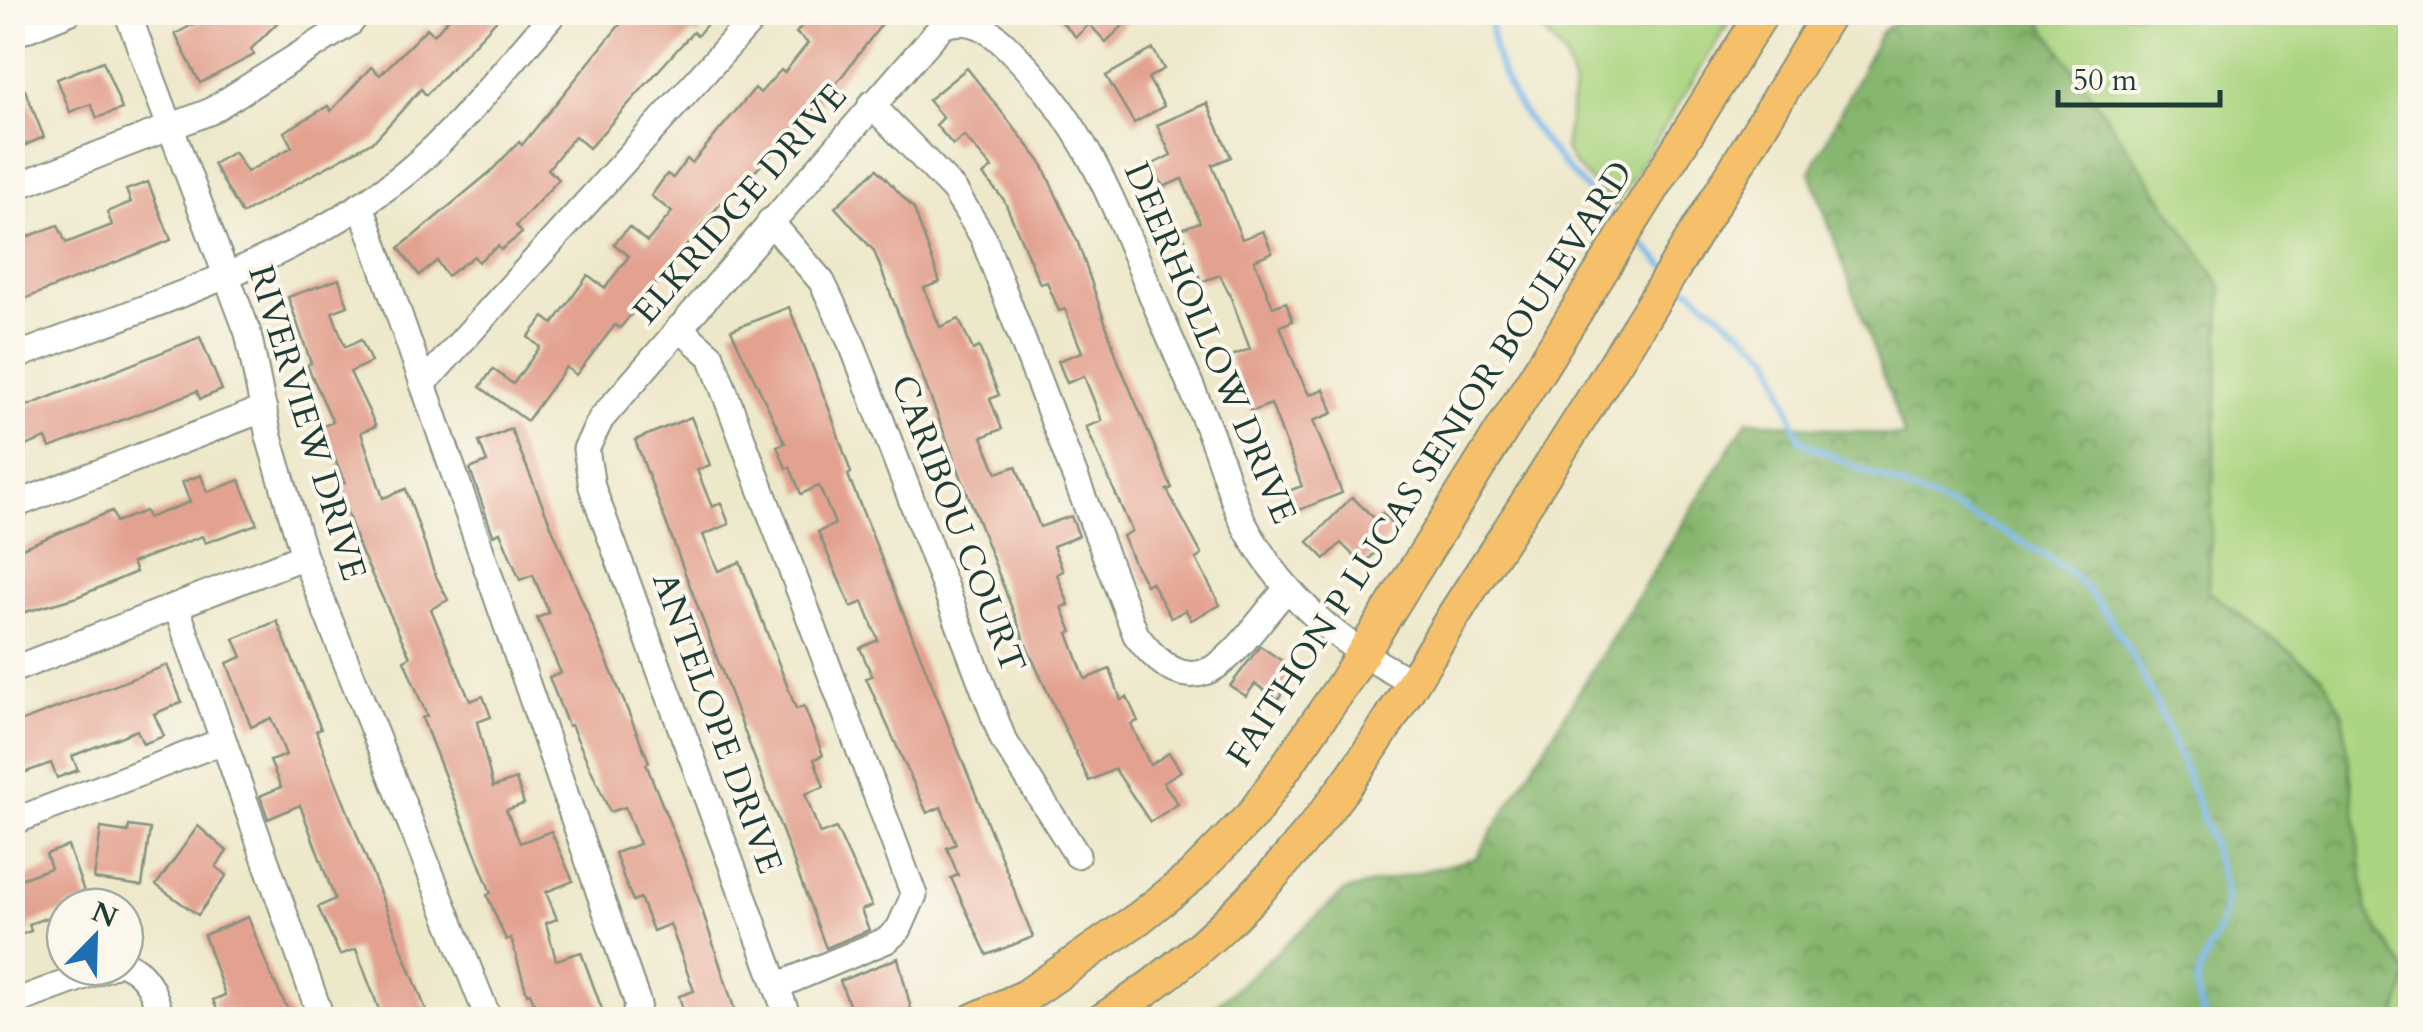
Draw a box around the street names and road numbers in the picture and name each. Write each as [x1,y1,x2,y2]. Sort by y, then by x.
street label: ELKRIDGE DRIVE [622,73,858,335]
street label: FAITHON P LUCAS SENIOR BOULEVARD [1216,152,1644,776]
street label: DEERHOLLOW DRIVE [1112,155,1308,531]
street label: RIVERVIEW DRIVE [236,260,378,586]
street label: CARIBOU COURT [879,368,1037,680]
street label: ANTELOPE DRIVE [640,566,794,880]

